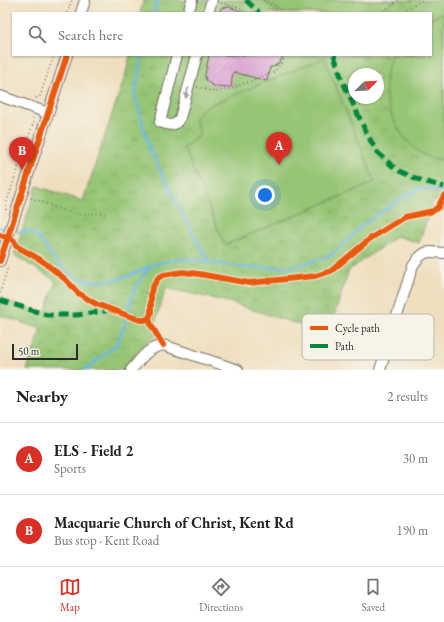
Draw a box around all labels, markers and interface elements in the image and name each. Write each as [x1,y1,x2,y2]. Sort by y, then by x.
search box [12,12,432,56]
icon: search [26,23,48,45]
text: Search here [58,25,123,44]
north arrow [348,68,384,104]
one-way arrow [184,87,190,99]
pin: A [266,132,292,165]
pin: B [9,137,35,170]
your location [255,185,275,205]
legend [302,314,434,360]
text: Cycle path [335,321,380,335]
text: Path [335,339,354,353]
scale bar [12,342,78,361]
text: 50 m [18,344,39,358]
text: Nearby [16,385,68,407]
text: 2 results [387,388,428,405]
text: ELS - Field 2 [54,441,133,460]
text: A [24,450,34,467]
text: 30 m [403,450,428,467]
text: Sports [54,460,86,477]
text: Macquarie Church of Christ, Kent Rd [54,513,294,532]
text: B [25,522,33,539]
text: 190 m [397,522,428,539]
text: Bus stop · Kent Road [54,532,159,549]
tab: Map [59,576,81,614]
tab: Directions [199,576,243,614]
tab: Saved [361,576,385,614]

